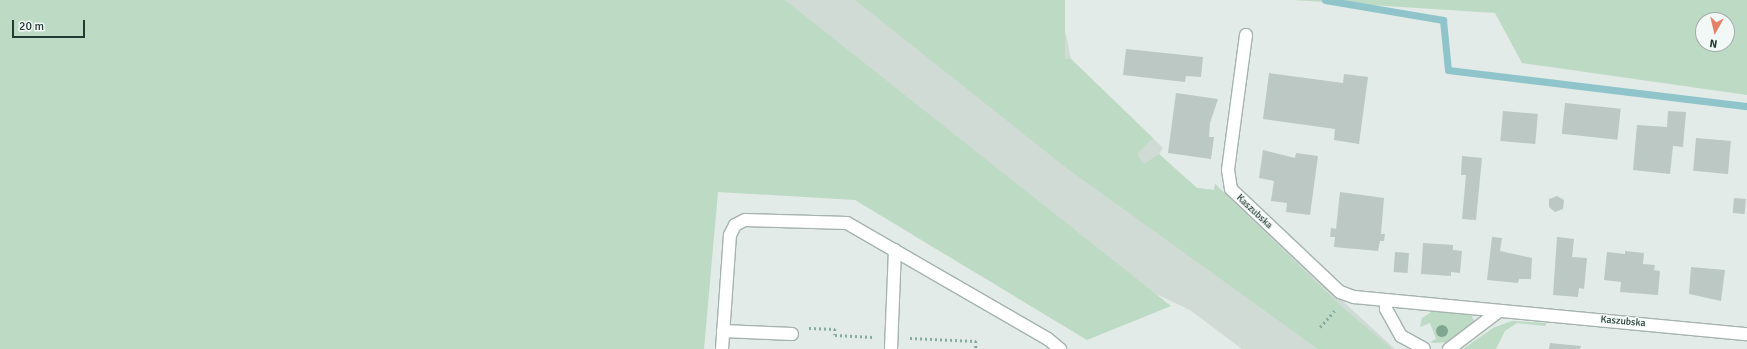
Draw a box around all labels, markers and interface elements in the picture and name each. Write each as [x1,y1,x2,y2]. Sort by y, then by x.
scale bar [14,12,87,38]
north arrow [1695,12,1735,52]
text: 20 m [19,19,44,34]
text: N [1709,36,1718,50]
street label: Kaszubska [1233,192,1275,232]
street label: Kaszubska [1600,314,1646,330]

